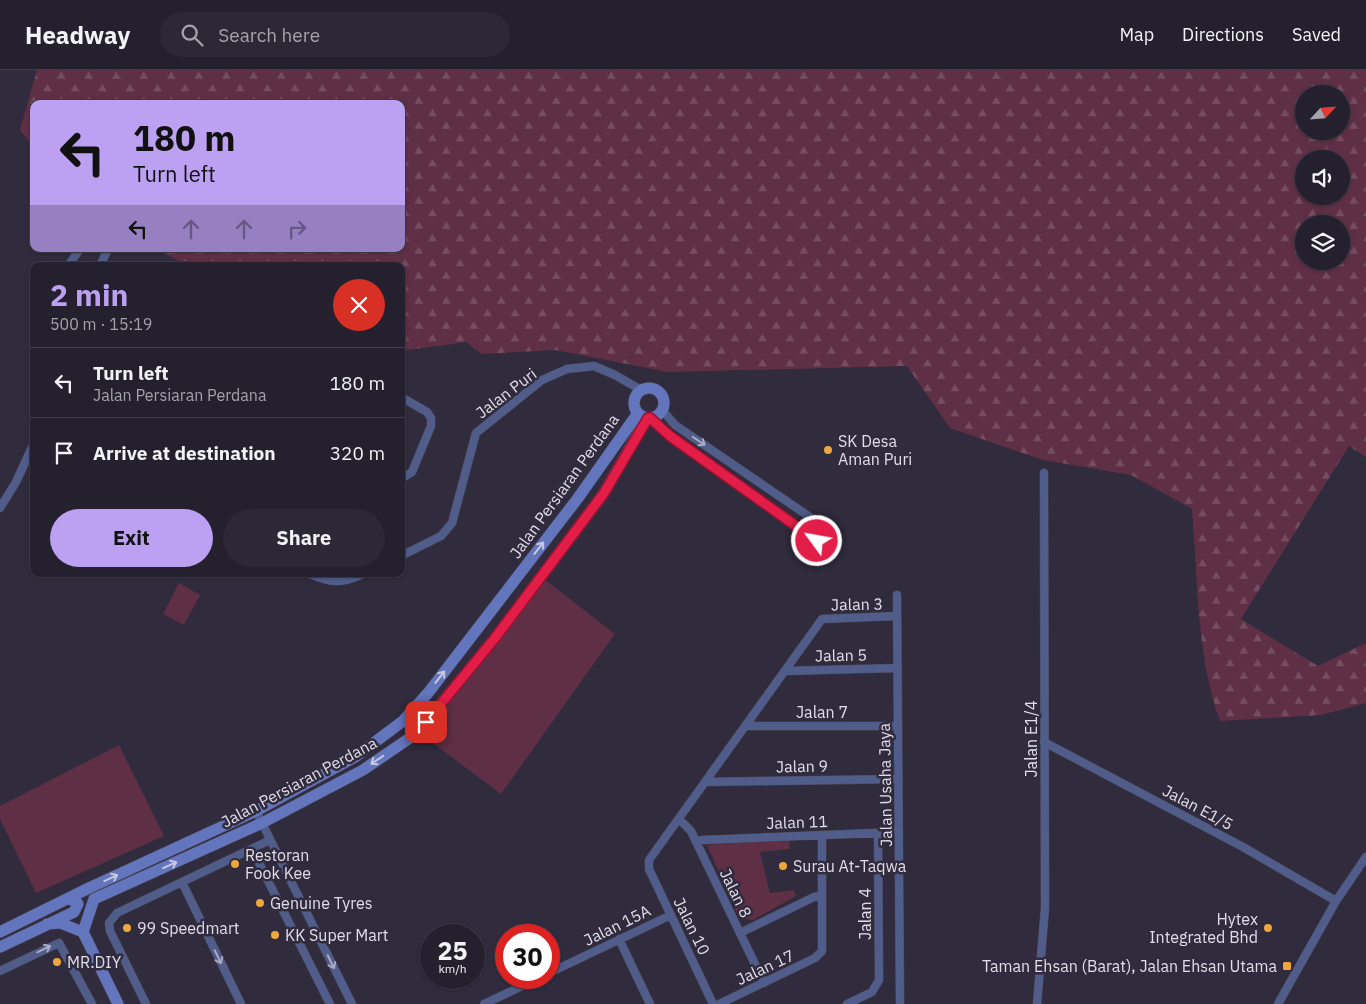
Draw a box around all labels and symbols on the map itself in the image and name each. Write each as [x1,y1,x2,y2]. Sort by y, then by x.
north arrow [1295,85,1350,140]
street label: Jalan Puri [472,364,540,422]
street label: Jalan Persiaran Perdana [505,410,623,562]
place label: SK Desa Aman Puri [838,431,912,469]
one-way arrow [691,436,705,446]
marker: SK Desa Aman Puri [822,444,834,456]
position arrow [790,514,842,566]
one-way arrow [534,542,545,555]
street label: Jalan 3 [831,594,883,614]
street label: Jalan 5 [815,645,867,665]
one-way arrow [435,670,445,684]
street label: Jalan E1/4 [1021,700,1041,778]
pin [405,701,447,743]
street label: Jalan 7 [796,702,848,722]
street label: Jalan Usaha Jaya [874,722,896,847]
street label: Jalan Persiaran Perdana [218,732,381,832]
one-way arrow [370,755,384,766]
street label: Jalan 9 [776,756,828,776]
street label: Jalan E1/5 [1159,780,1237,834]
street label: Jalan 11 [766,811,828,833]
place label: Restoran Fook Kee [245,845,311,883]
place label: Surau At-Taqwa [793,856,907,876]
marker: Restoran Fook Kee [229,858,241,870]
one-way arrow [162,859,177,869]
marker: Surau At-Taqwa [777,860,789,872]
street label: Jalan 8 [716,865,756,921]
one-way arrow [103,872,118,882]
street label: Jalan 4 [855,888,875,940]
place label: Genuine Tyres [270,893,373,913]
street label: Jalan 10 [669,894,715,958]
marker: Genuine Tyres [254,897,266,909]
street label: Jalan 15A [580,900,654,950]
place label: Hytex Integrated Bhd [1149,909,1258,947]
place label: 99 Speedmart [137,918,239,938]
marker: 99 Speedmart [121,922,133,934]
marker: Hytex Integrated Bhd [1262,922,1274,934]
speed limit sign: 30 [495,924,560,989]
place label: KK Super Mart [285,925,388,945]
marker: KK Super Mart [269,929,281,941]
one-way arrow [36,944,51,953]
street label: Jalan 17 [733,945,797,989]
one-way arrow [214,949,224,964]
place label: MR.DIY [67,952,122,972]
one-way arrow [326,954,336,969]
marker: MR.DIY [51,956,63,968]
place label: Taman Ehsan (Barat), Jalan Ehsan Utama [982,956,1277,976]
marker: Taman Ehsan (Barat), Jalan Ehsan Utama [1281,960,1293,972]

